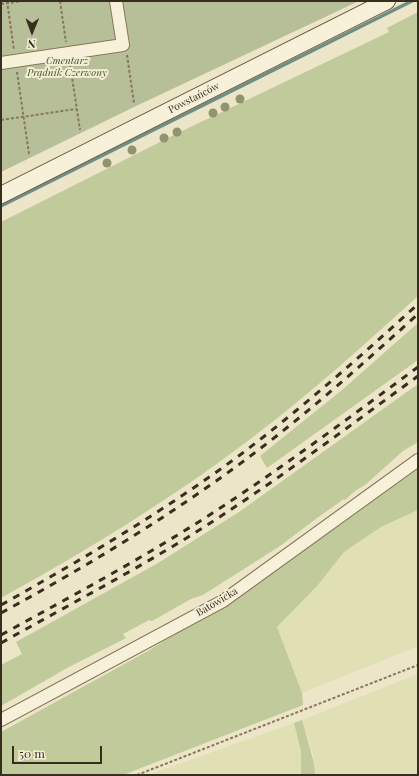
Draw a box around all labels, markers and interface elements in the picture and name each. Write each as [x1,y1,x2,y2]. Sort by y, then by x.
north arrow [12,12,52,52]
text: N [28,37,36,52]
park label: Cmentarz Prądnik Czerwony [27,55,107,78]
street label: Powstańców [166,80,222,116]
street label: Batowicka [194,585,240,619]
scale bar [14,738,104,764]
text: 50 m [19,745,45,761]

